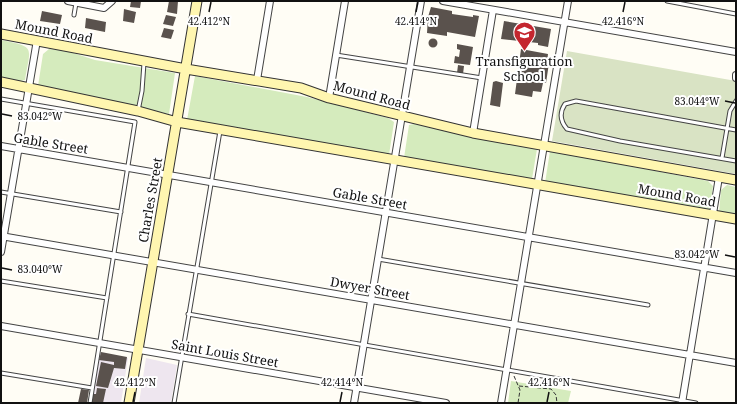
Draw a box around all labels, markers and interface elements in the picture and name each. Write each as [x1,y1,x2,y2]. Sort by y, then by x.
text: 42.412°N [188,14,230,28]
text: 42.414°N [395,14,437,28]
text: 42.416°N [602,14,644,28]
street label: Mound Road [13,15,95,47]
school or university icon: Transfiguration School [511,20,537,53]
place label: Transfiguration School [475,52,573,85]
street label: Mound Road [332,76,413,114]
text: 83.044°W [675,94,720,108]
text: 83.042°W [18,109,63,123]
street label: Gable Street [12,128,90,158]
street label: Charles Street [134,156,166,244]
street label: Mound Road [637,179,717,211]
street label: Gable Street [331,183,409,213]
text: 83.042°W [675,247,720,261]
text: 83.040°W [18,262,63,276]
street label: Dwyer Street [329,272,412,304]
street label: Saint Louis Street [170,335,280,371]
text: 42.412°N [114,375,156,389]
text: 42.414°N [321,375,363,389]
text: 42.416°N [528,375,570,389]

